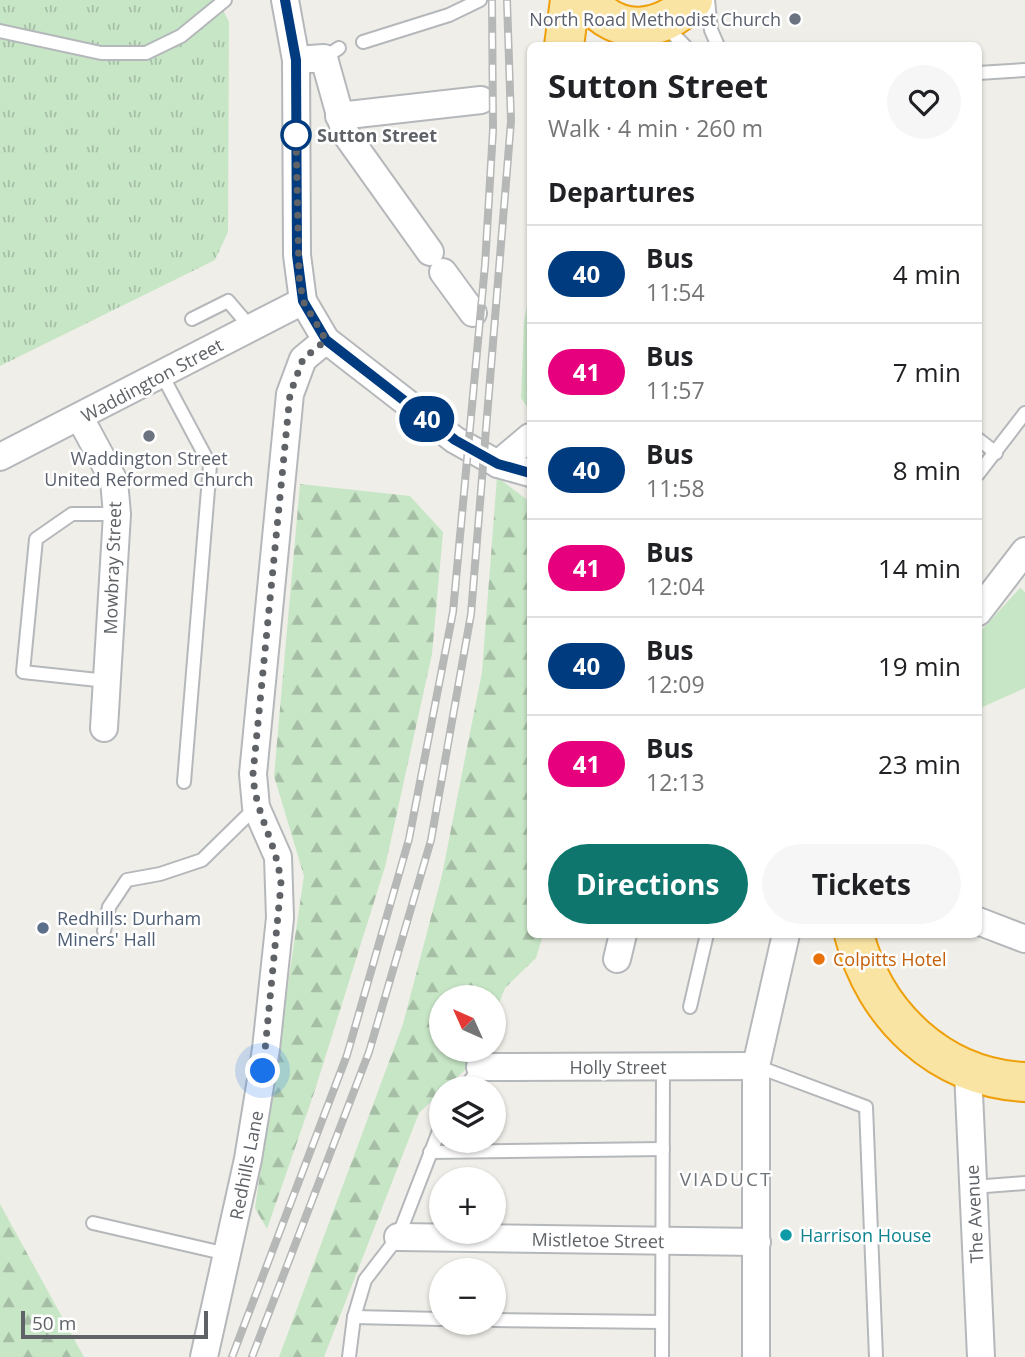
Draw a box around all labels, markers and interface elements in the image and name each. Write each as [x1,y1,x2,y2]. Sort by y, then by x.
place label: North Road Methodist Church [529,7,781,31]
marker: North Road Methodist Church [787,11,803,27]
text: Sutton Street [548,63,768,108]
button: heart [887,65,961,139]
text: Walk · 4 min · 260 m [548,112,763,144]
marker: Sutton Street [281,120,311,150]
place label: Sutton Street [317,123,437,147]
text: Departures [548,174,695,210]
text: Bus [646,240,693,276]
text: 4 min [893,256,961,292]
text: 40 [573,257,600,290]
text: 11:54 [646,276,705,308]
street label: Waddington Street [77,332,227,428]
text: Bus [646,338,693,374]
text: 7 min [893,354,961,390]
text: 41 [573,355,600,388]
text: 11:57 [646,374,705,406]
line badge: 40 [396,396,458,442]
text: 40 [413,402,441,435]
marker: Waddington Street United Reformed Church [141,428,157,444]
text: Bus [646,436,693,472]
place label: Waddington Street United Reformed Church [44,446,254,491]
text: 8 min [893,452,961,488]
text: 40 [573,453,600,486]
text: 11:58 [646,472,705,504]
street label: Mowbray Street [98,501,126,635]
text: Bus [646,534,693,570]
text: 14 min [878,550,961,586]
text: 41 [573,551,600,584]
text: 12:04 [646,570,705,602]
text: Bus [646,632,693,668]
text: 19 min [878,648,961,684]
text: 40 [573,649,600,682]
text: 12:09 [646,668,705,700]
text: Bus [646,730,693,766]
text: 23 min [878,746,961,782]
text: 41 [573,747,600,780]
text: 12:13 [646,766,705,798]
button: Directions [548,844,748,924]
button: Tickets [762,844,961,924]
place label: Redhills: Durham Miners' Hall [57,906,201,951]
marker: Redhills: Durham Miners' Hall [35,920,51,936]
place label: Colpitts Hotel [833,947,947,971]
marker: Colpitts Hotel [811,951,827,967]
north arrow [429,985,506,1062]
map controls [429,985,506,1335]
your location [245,1053,280,1088]
street label: Holly Street [569,1055,667,1079]
button: layers [429,1076,506,1153]
street label: Redhills Lane [224,1108,268,1222]
street label: The Avenue [959,1164,989,1264]
district label: VIADUCT [680,1166,772,1192]
button: + [429,1167,506,1244]
place label: Harrison House [800,1223,931,1247]
street label: Mistletoe Street [531,1227,665,1253]
marker: Harrison House [778,1227,794,1243]
button: − [429,1258,506,1335]
scale bar [21,1308,208,1340]
text: 50 m [32,1310,76,1336]

